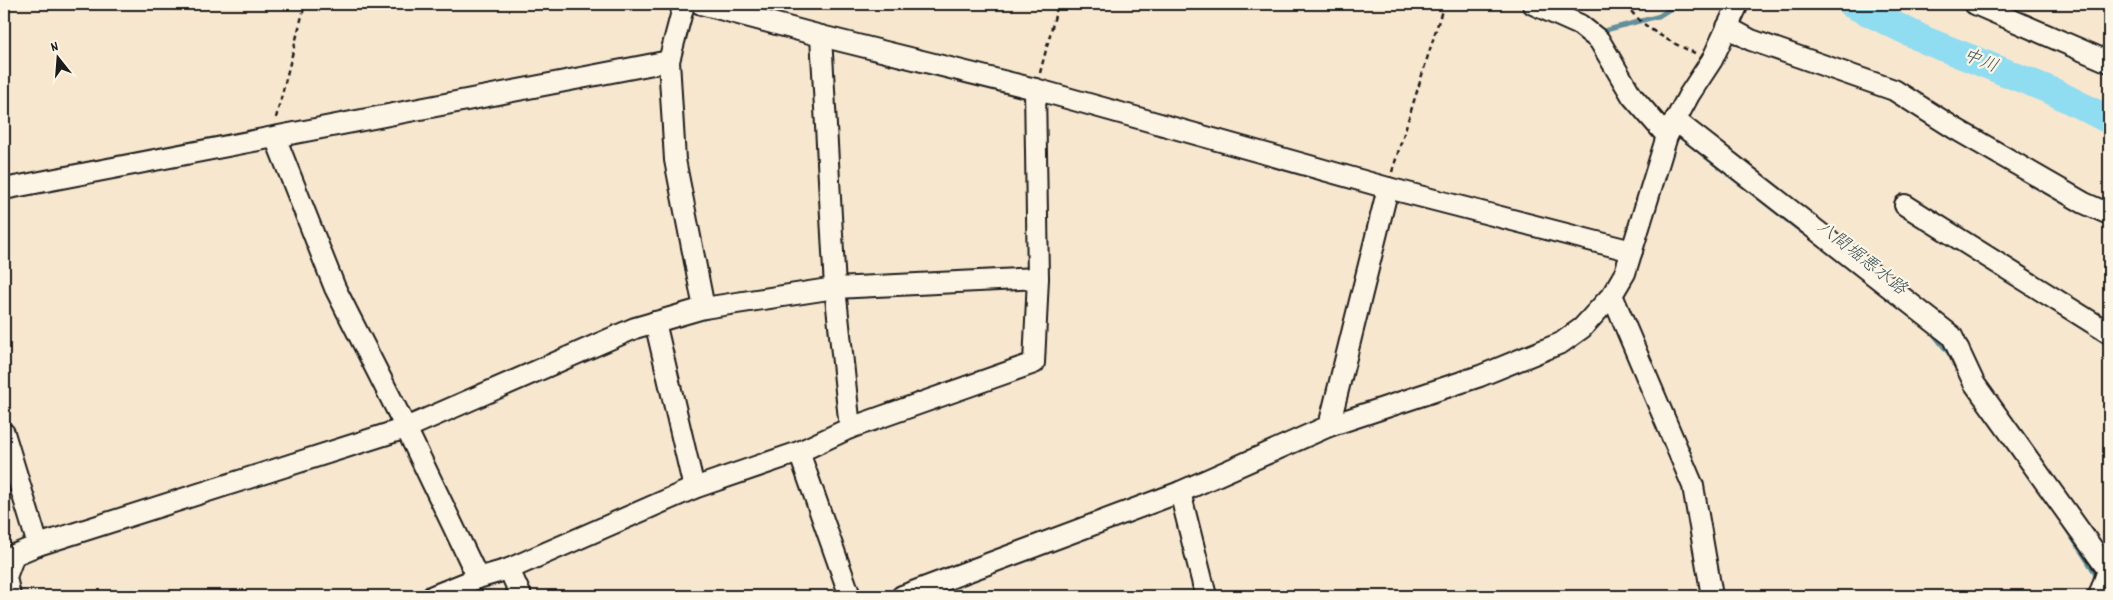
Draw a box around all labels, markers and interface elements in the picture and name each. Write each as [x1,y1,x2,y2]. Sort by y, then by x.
north arrow [32,32,82,82]
text: N [49,37,61,58]
water label: 中川 [1959,44,2001,80]
water label: 八間堀悪水路 [1811,216,1912,303]

